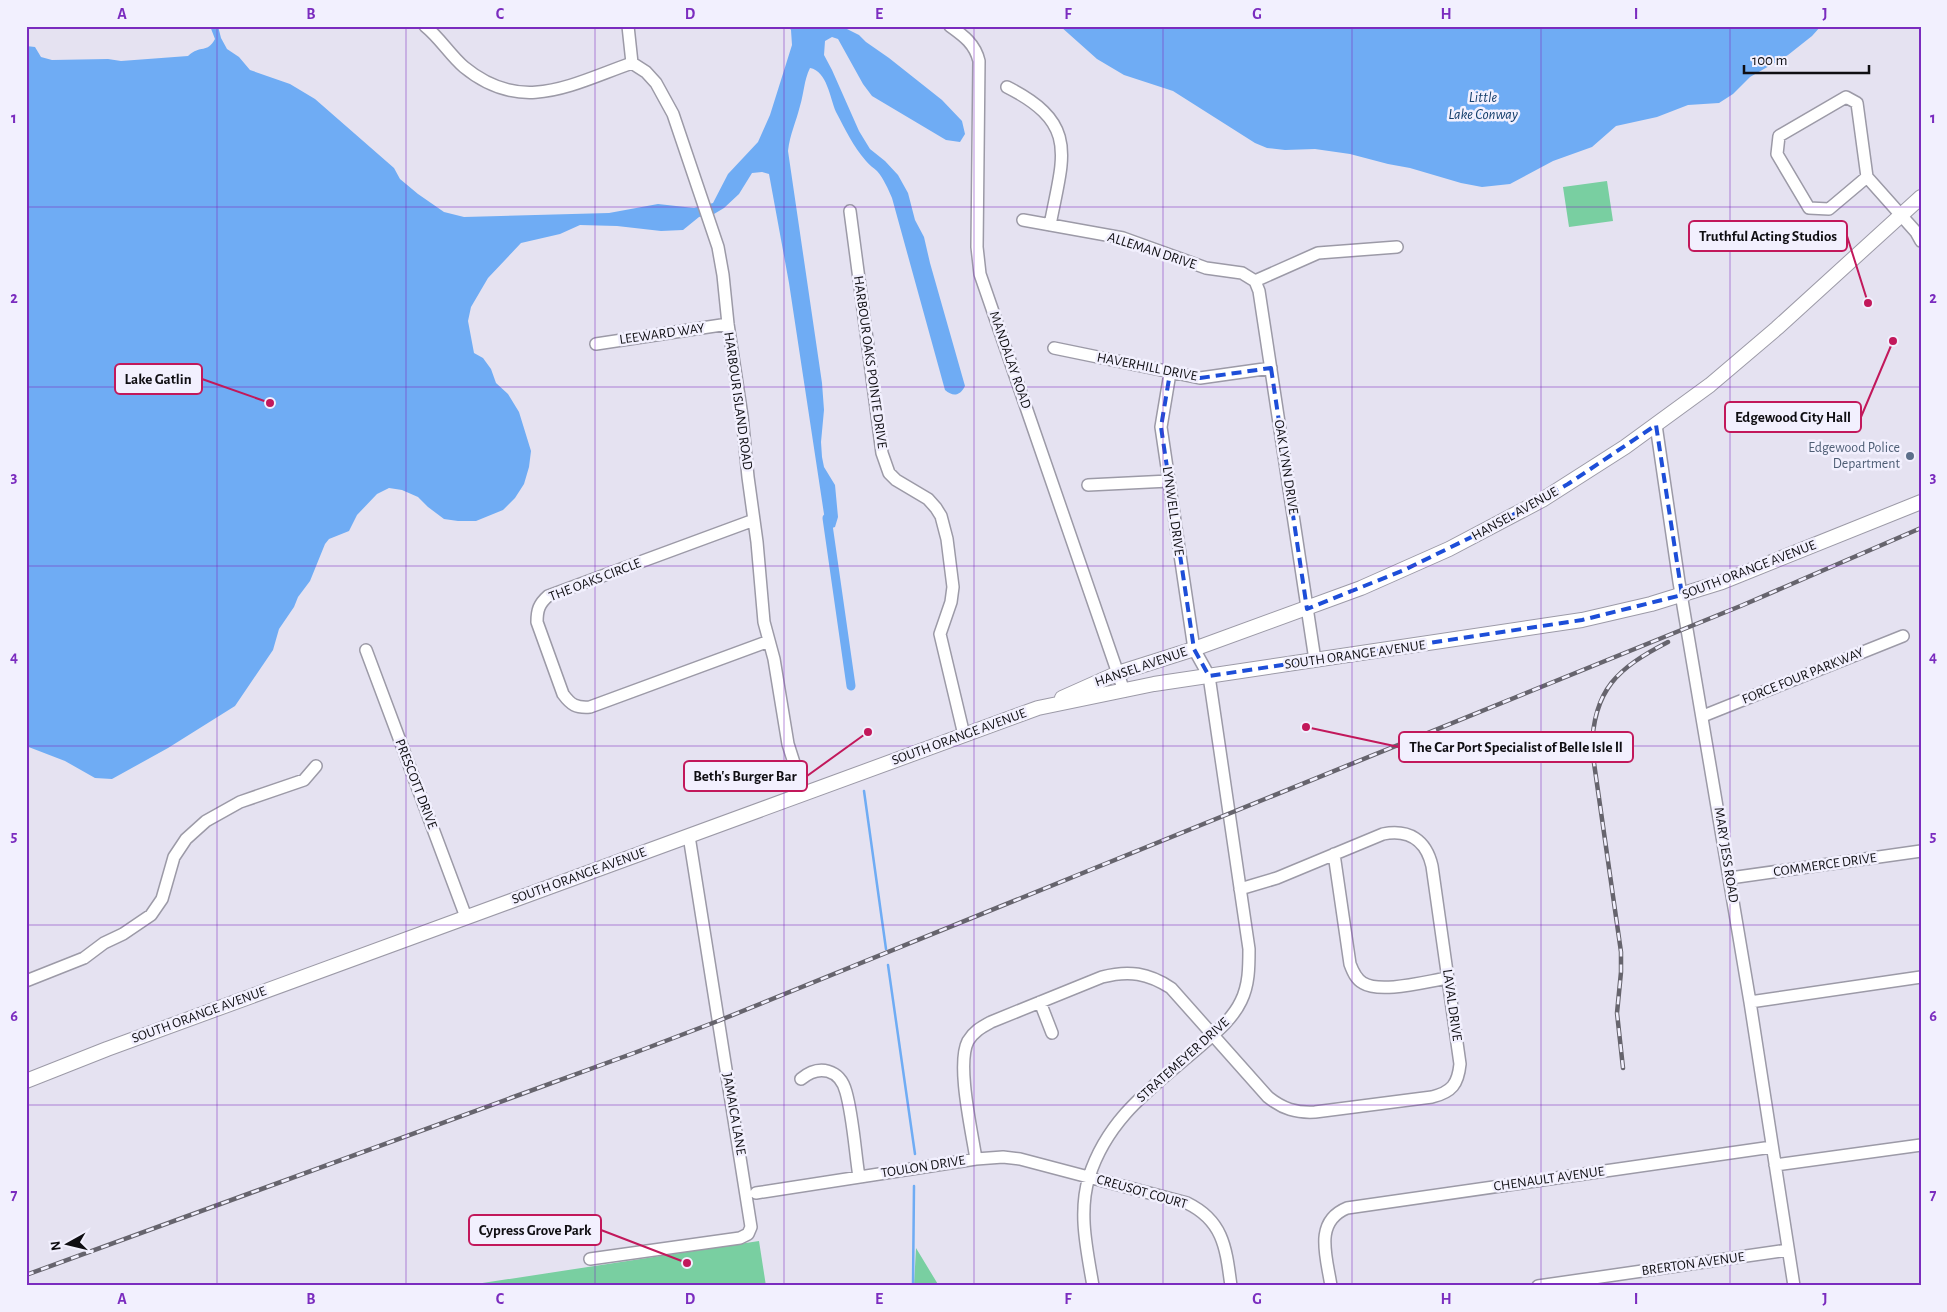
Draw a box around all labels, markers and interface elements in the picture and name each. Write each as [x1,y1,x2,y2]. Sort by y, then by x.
text: A [117,6,127,22]
text: B [306,6,316,22]
text: C [496,6,505,22]
text: D [685,6,696,22]
text: E [875,6,883,22]
text: F [1064,6,1072,22]
text: G [1252,6,1262,22]
text: H [1440,6,1452,22]
text: I [1634,6,1638,22]
text: J [1822,6,1828,22]
scale bar [1744,42,1870,74]
text: 100 m [1752,53,1787,68]
water label: Little Lake Conway [1448,90,1519,122]
text: 1 [11,110,17,126]
text: 1 [1930,110,1936,126]
callout: Truthful Acting Studios [1689,221,1847,251]
text: Truthful Acting Studios [1699,229,1837,244]
street label: ALLEMAN DRIVE [1106,230,1198,272]
street label: HARBOUR OAKS POINTE DRIVE [851,275,889,449]
text: 2 [10,290,18,306]
text: 2 [1929,290,1937,306]
street label: MANDALAY ROAD [987,309,1033,411]
street label: LEEWARD WAY [619,321,706,347]
street label: HARBOUR ISLAND ROAD [721,331,755,471]
street label: HAVERHILL DRIVE [1096,350,1199,384]
callout: Lake Gatlin [115,364,202,394]
text: Lake Gatlin [124,372,192,387]
callout: Edgewood City Hall [1725,402,1861,432]
text: Edgewood City Hall [1735,410,1851,425]
street label: OAK LYNN DRIVE [1272,419,1300,516]
place label: Edgewood Police Department [1808,441,1901,471]
marker: Edgewood Police Department [1904,450,1916,462]
street label: LYNWELL DRIVE [1160,465,1186,557]
text: 3 [11,469,18,485]
text: 3 [1930,469,1937,485]
street label: HANSEL AVENUE [1470,484,1561,543]
street label: SOUTH ORANGE AVENUE [1680,538,1818,602]
street label: THE OAKS CIRCLE [547,556,643,604]
street label: SOUTH ORANGE AVENUE [1284,638,1427,672]
street label: HANSEL AVENUE [1093,645,1189,689]
street label: FORCE FOUR PARKWAY [1740,645,1866,707]
text: 4 [10,649,18,665]
text: 4 [1929,649,1937,665]
street label: SOUTH ORANGE AVENUE [890,706,1028,768]
callout: The Car Port Specialist of Belle Isle ll [1399,732,1633,762]
street label: PRESCOTT DRIVE [392,737,440,831]
text: The Car Port Specialist of Belle Isle ll [1409,740,1623,755]
callout: Beth's Burger Bar [684,761,807,791]
text: Beth's Burger Bar [693,769,798,784]
street label: MARY JESS ROAD [1712,806,1740,904]
text: 5 [11,828,18,844]
text: 5 [1930,828,1937,844]
street label: SOUTH ORANGE AVENUE [510,845,648,907]
street label: COMMERCE DRIVE [1773,851,1878,879]
street label: LAVAL DRIVE [1440,968,1464,1042]
street label: SOUTH ORANGE AVENUE [130,984,268,1046]
text: 6 [10,1008,18,1024]
text: 6 [1929,1008,1937,1024]
street label: STRATEMEYER DRIVE [1134,1015,1232,1105]
street label: JAMAICA LANE [720,1072,748,1156]
street label: TOULON DRIVE [880,1153,966,1181]
street label: CHENAULT AVENUE [1493,1164,1605,1194]
street label: CREUSOT COURT [1095,1172,1189,1212]
text: 7 [11,1187,18,1203]
text: 7 [1930,1187,1937,1203]
callout: Cypress Grove Park [469,1215,601,1245]
north arrow [42,1220,92,1270]
text: Cypress Grove Park [479,1223,592,1238]
text: N [49,1240,64,1251]
street label: BRERTON AVENUE [1641,1250,1746,1278]
text: A [117,1291,127,1307]
text: B [306,1291,316,1307]
text: C [496,1291,505,1307]
text: D [685,1291,696,1307]
text: E [875,1291,883,1307]
text: F [1064,1291,1072,1307]
text: G [1252,1291,1262,1307]
text: H [1440,1291,1452,1307]
text: I [1634,1291,1638,1307]
text: J [1822,1291,1828,1307]

